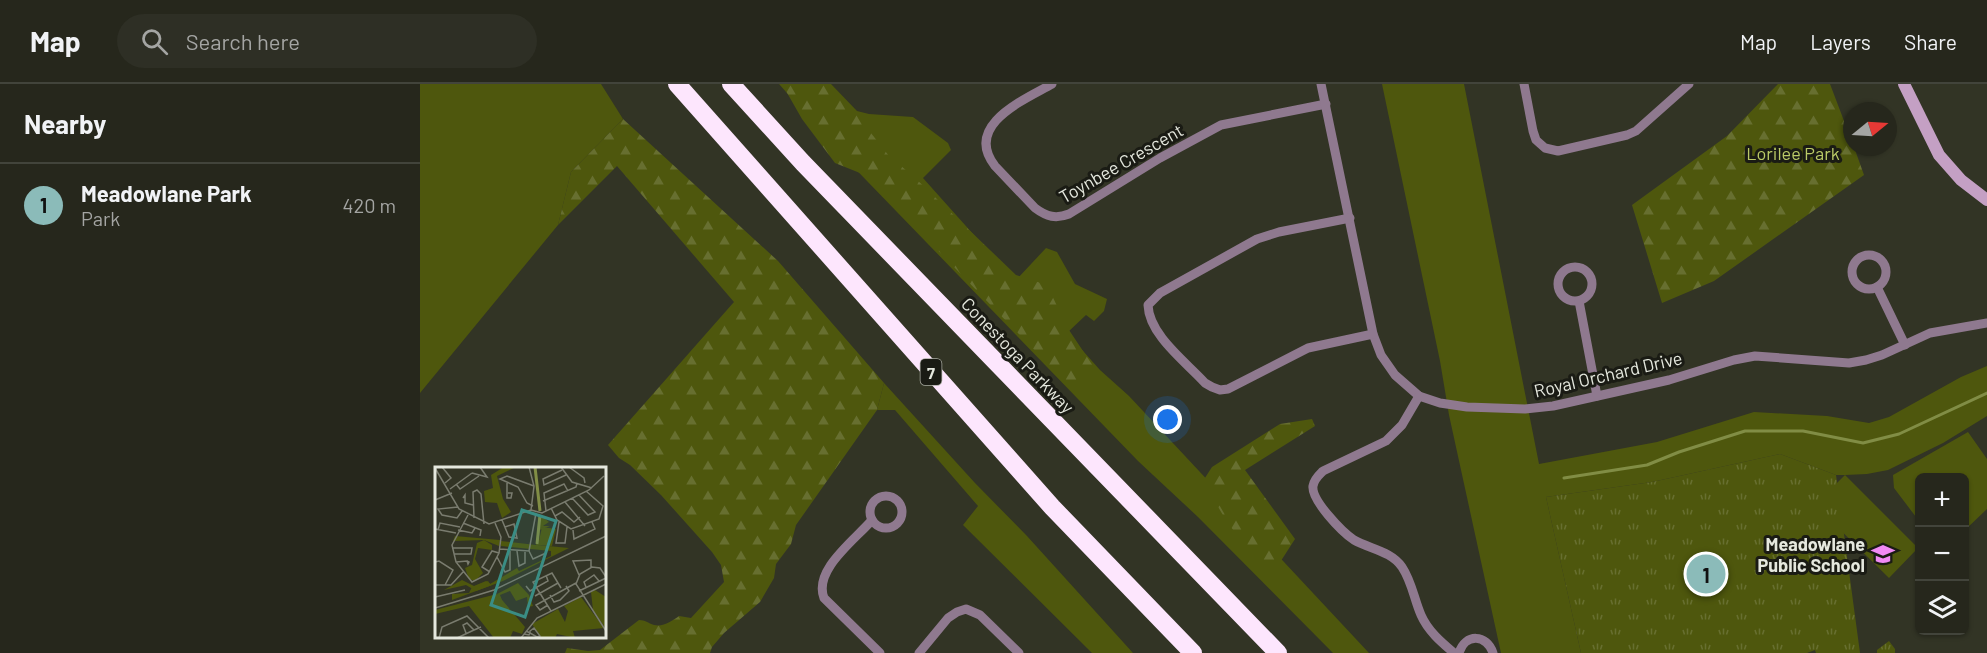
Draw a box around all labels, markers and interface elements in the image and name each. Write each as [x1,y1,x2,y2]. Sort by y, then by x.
search box [117,14,537,68]
text: Map [30,24,81,58]
icon: search [138,25,171,58]
text: Search here [186,28,300,54]
text: Map [1740,29,1777,54]
text: Layers [1810,29,1871,54]
text: Share [1904,29,1957,54]
north arrow [1843,102,1897,156]
text: Nearby [24,108,106,139]
street label: Toynbee Crescent [1055,119,1187,207]
park label: Lorilee Park [1746,142,1840,164]
text: Meadowlane Park [81,180,252,206]
text: 1 [40,193,47,217]
text: 420 m [342,193,396,217]
text: Park [81,206,120,230]
street label: Conestoga Parkway [957,293,1079,417]
street label: Royal Orchard Drive [1532,346,1684,402]
road number: 7 [920,359,942,385]
your location [1153,405,1182,434]
inset map [435,467,606,638]
map controls [1915,473,1969,635]
button: + [1915,473,1969,527]
button: − [1915,527,1969,581]
place label: Meadowlane Public School [1757,533,1865,576]
school or university icon: Meadowlane Public School [1870,541,1896,567]
pin: 1 [1686,552,1726,596]
button: layers [1915,581,1969,635]

